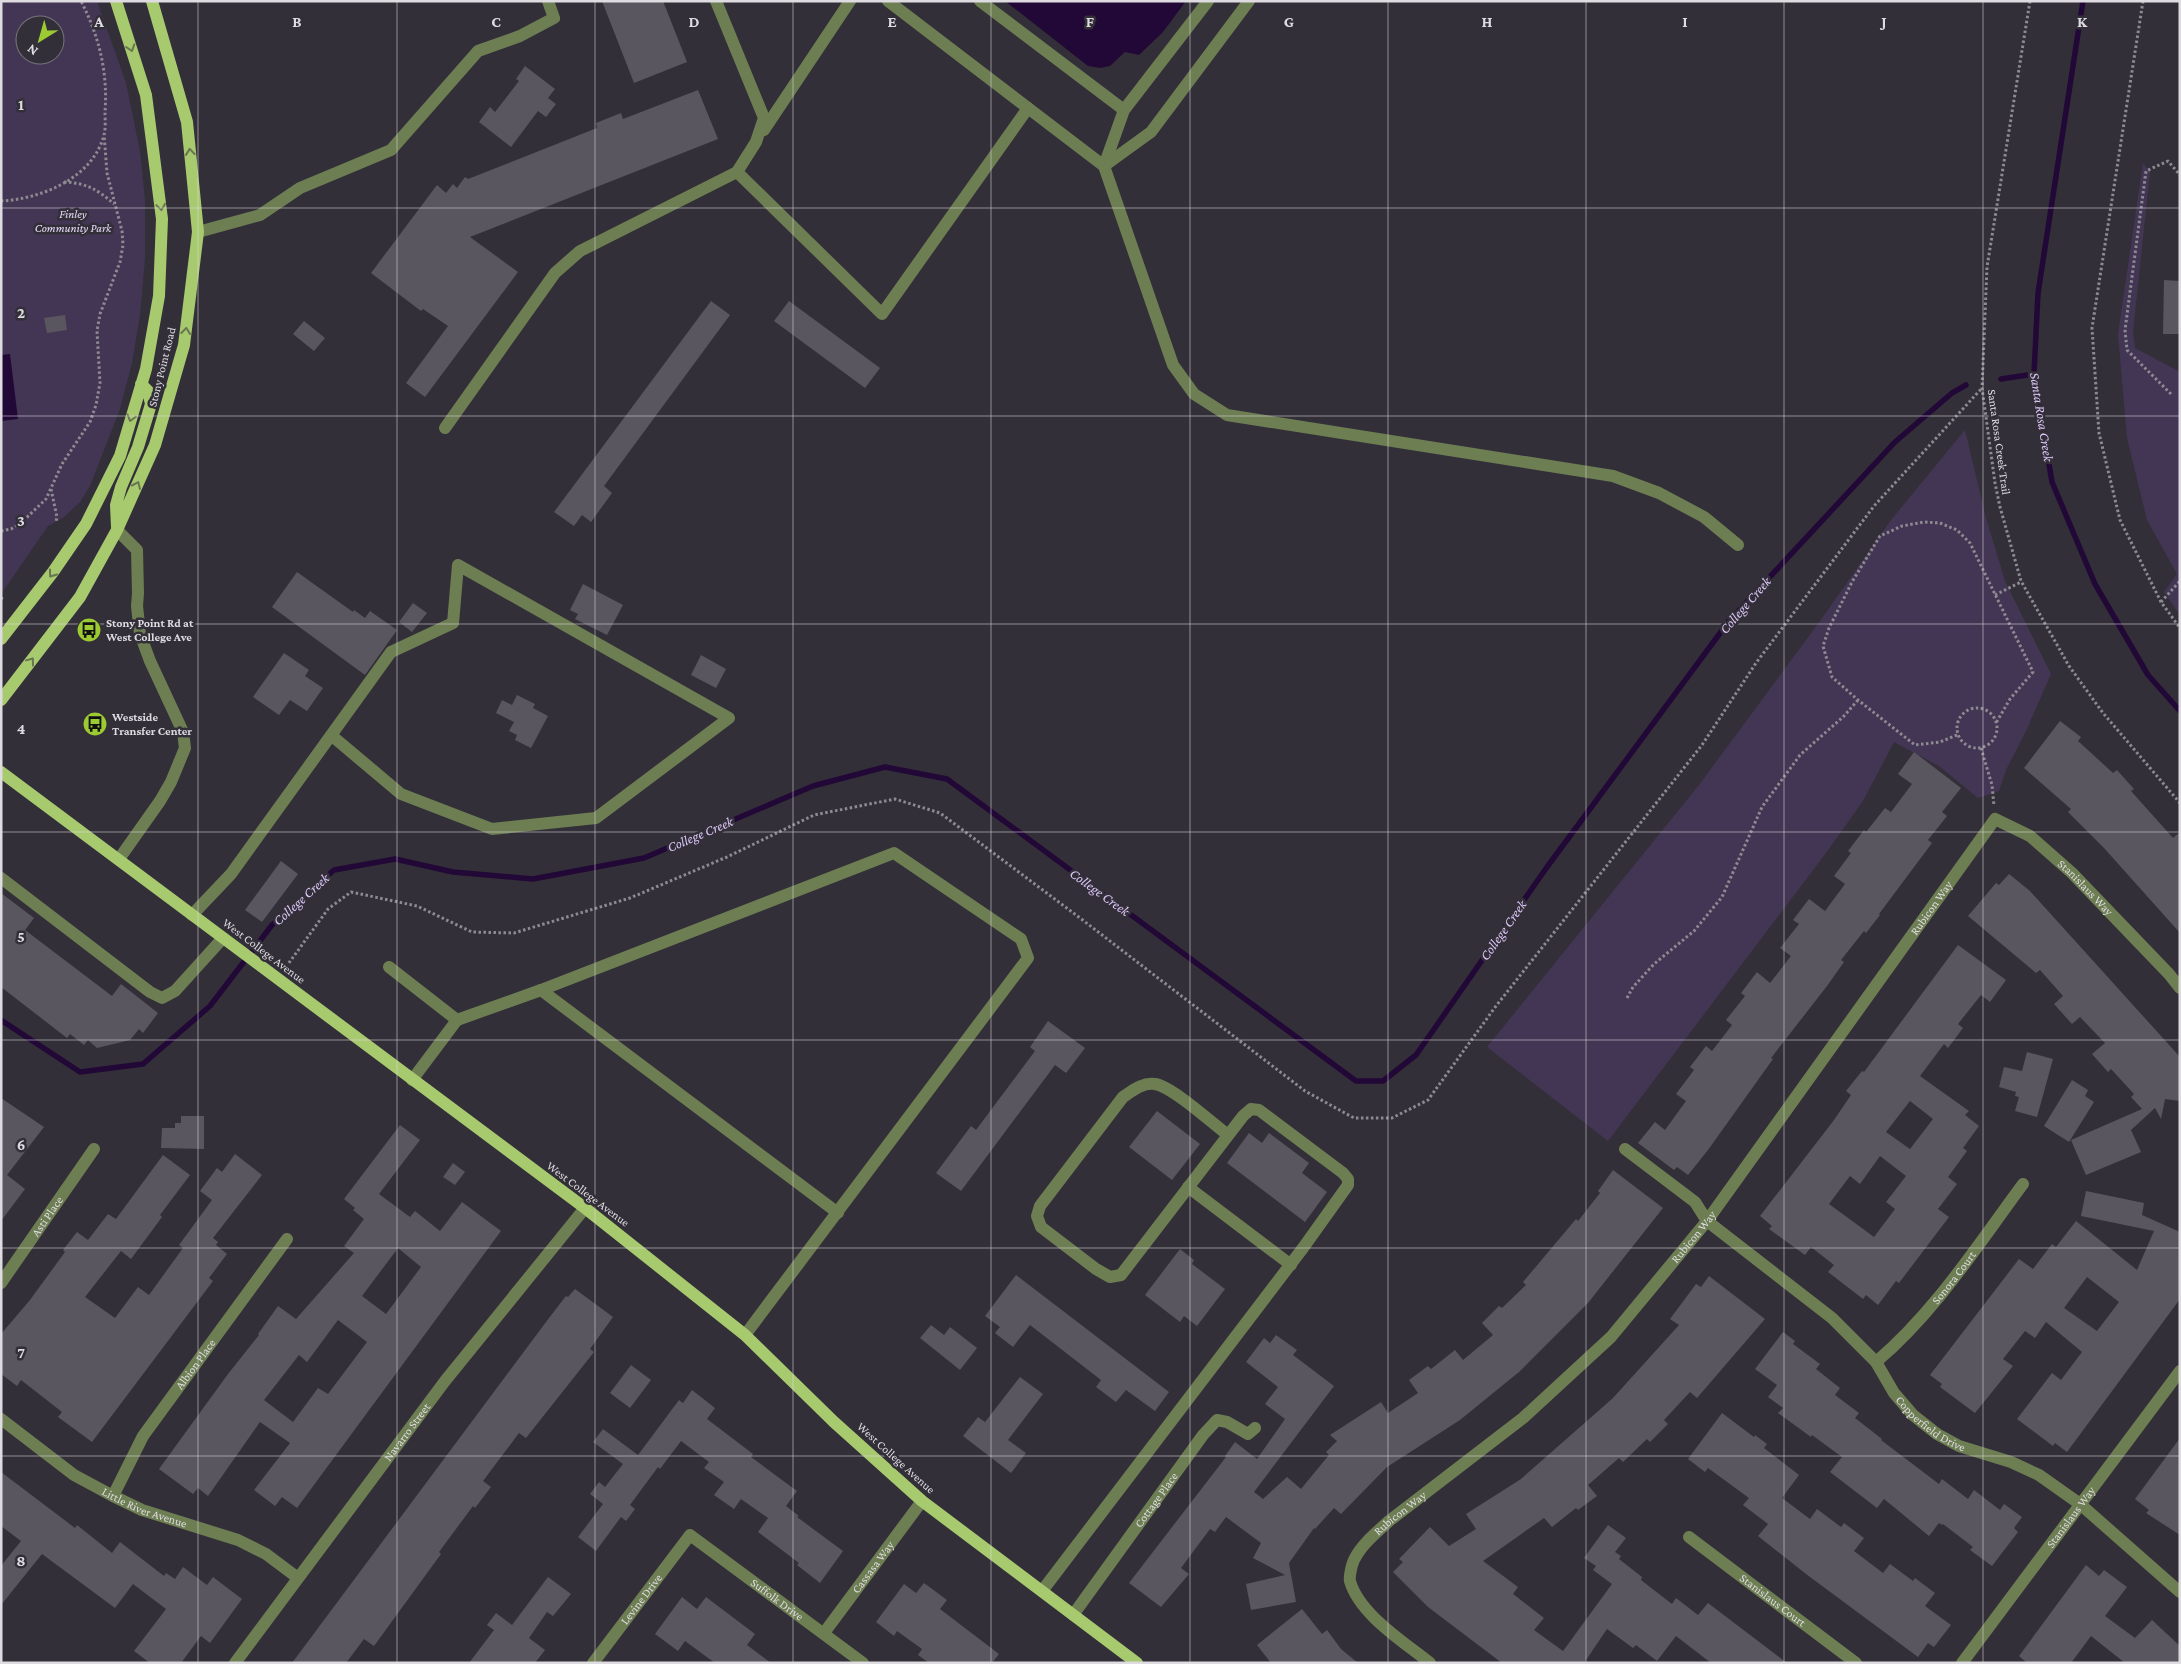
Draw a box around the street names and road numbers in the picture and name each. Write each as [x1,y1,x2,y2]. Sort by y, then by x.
street label: Stony Point Road [145,325,179,408]
street label: Santa Rosa Creek Trail [1985,388,2013,496]
street label: Stanislaus Way [2055,857,2116,919]
street label: Rubicon Way [1907,878,1956,938]
street label: West College Avenue [220,915,308,987]
street label: West College Avenue [544,1158,632,1230]
street label: Asti Place [28,1194,66,1239]
street label: Rubicon Way [1668,1208,1719,1266]
street label: Sonora Court [1929,1248,1979,1307]
street label: Albion Place [172,1336,219,1392]
street label: Copperfield Drive [1893,1393,1967,1454]
street label: Navarro Street [381,1399,434,1464]
street label: West College Avenue [854,1419,938,1497]
street label: Cottage Place [1132,1470,1181,1530]
street label: Stanislaus Way [2043,1483,2099,1551]
street label: Little River Avenue [100,1484,189,1531]
street label: Rubicon Way [1371,1488,1429,1538]
street label: Cassasa Way [849,1538,897,1596]
street label: Levine Drive [618,1571,665,1627]
street label: Stanislaus Court [1737,1571,1809,1630]
street label: Suffolk Drive [748,1575,806,1624]

